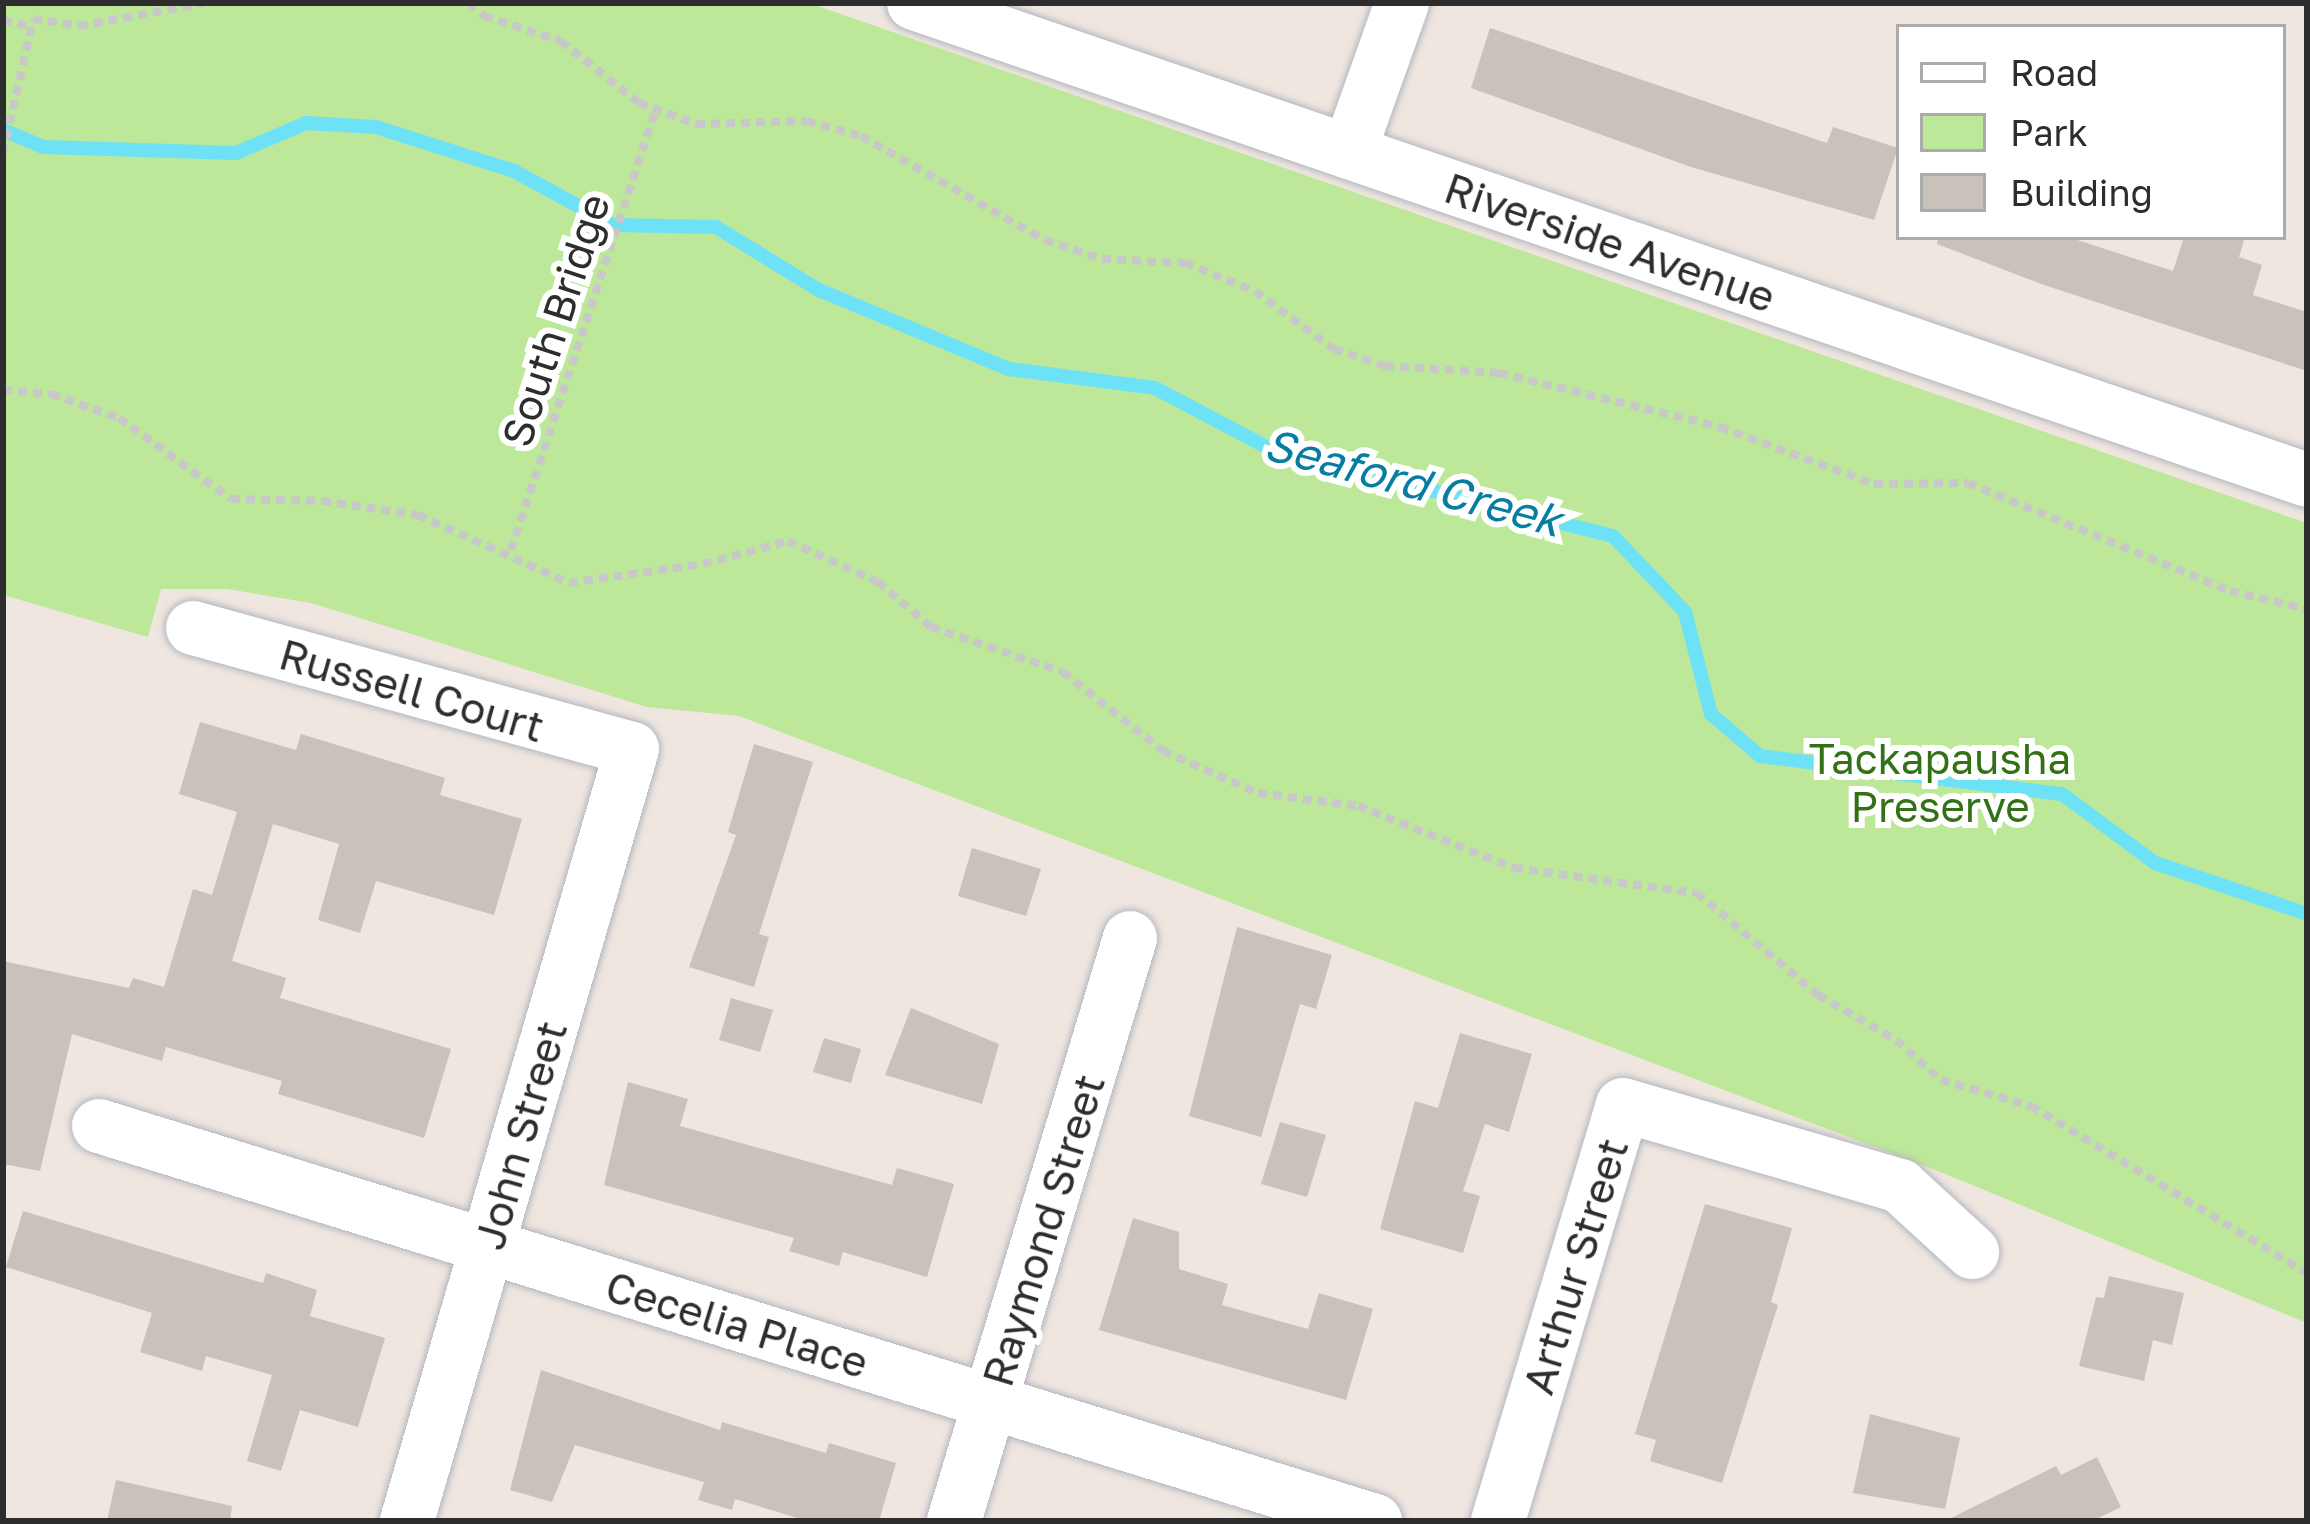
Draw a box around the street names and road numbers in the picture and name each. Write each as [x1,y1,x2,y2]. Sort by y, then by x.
street label: Riverside Avenue [1438,162,1782,322]
street label: South Bridge [490,187,620,453]
street label: Russell Court [274,628,550,752]
street label: John Street [463,1015,577,1255]
street label: Raymond Street [972,1068,1114,1392]
street label: Arthur Street [1512,1132,1638,1400]
street label: Cecelia Place [600,1260,874,1388]

